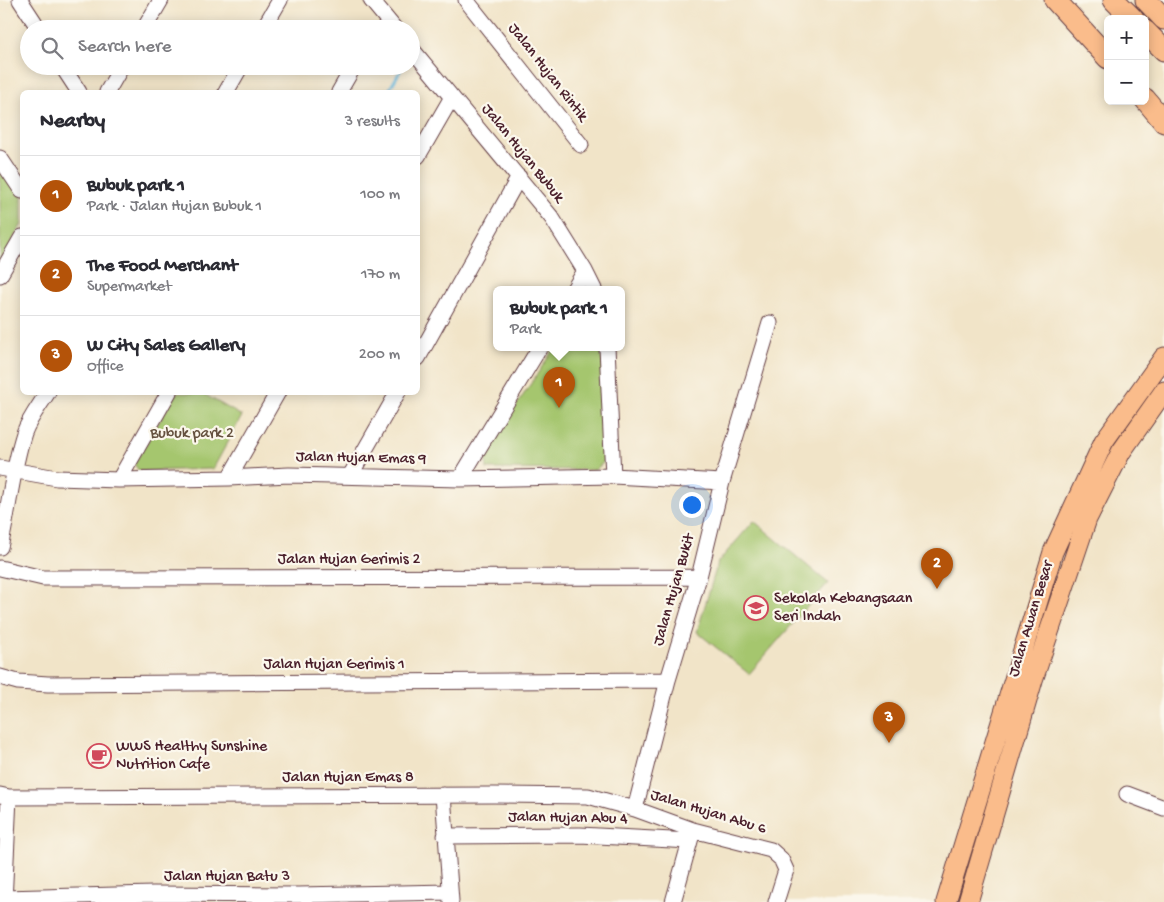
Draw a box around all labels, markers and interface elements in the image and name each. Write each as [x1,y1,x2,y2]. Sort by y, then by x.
map controls [1104,15,1149,105]
button: + [1104,15,1149,60]
search box [20,20,420,75]
street label: Jalan Hujan Rintik [503,20,592,127]
icon: search [38,34,66,62]
text: Search here [78,36,172,59]
button: − [1104,60,1149,105]
street label: Jalan Hujan Bubuk [476,101,569,209]
text: Nearby [40,110,105,135]
text: 3 results [345,113,400,132]
text: Bubuk park 1 [87,175,185,198]
text: 1 [53,186,59,205]
text: 100 m [360,186,400,205]
text: Park · Jalan Hujan Bubuk 1 [87,198,262,217]
text: The Food Merchant [87,255,238,278]
text: 2 [52,266,60,285]
text: 170 m [361,266,400,285]
text: Supermarket [87,278,172,297]
popup [493,286,625,351]
text: Bubuk park 1 [510,298,608,321]
text: Park [510,321,541,340]
text: W City Sales Gallery [87,335,245,358]
text: 3 [52,346,60,365]
text: 200 m [359,346,400,365]
text: Office [87,358,124,377]
pin: 1 [543,367,575,408]
park label: Bubuk park 2 [149,425,234,444]
street label: Jalan Hujan Emas 9 [296,448,426,470]
your location [679,492,705,518]
street label: Jalan Hujan Bukit [650,530,700,648]
pin: 2 [921,548,953,589]
street label: Jalan Hujan Gerimis 2 [278,551,420,570]
street label: Jalan Awan Besar [1005,557,1059,679]
place label: Sekolah Kebangsaan Seri Indah [774,590,913,627]
school or university icon: Sekolah Kebangsaan Seri Indah [743,595,769,621]
street label: Jalan Hujan Gerimis 1 [263,656,405,675]
pin: 3 [873,702,905,743]
place label: WWS Healthy Sunshine Nutrition Cafe [116,738,268,775]
cafe icon: WWS Healthy Sunshine Nutrition Cafe [86,743,112,769]
street label: Jalan Hujan Emas 8 [282,769,414,788]
street label: Jalan Hujan Abu 6 [648,786,769,840]
street label: Jalan Hujan Abu 4 [508,808,628,830]
street label: Jalan Hujan Batu 3 [164,868,290,887]

